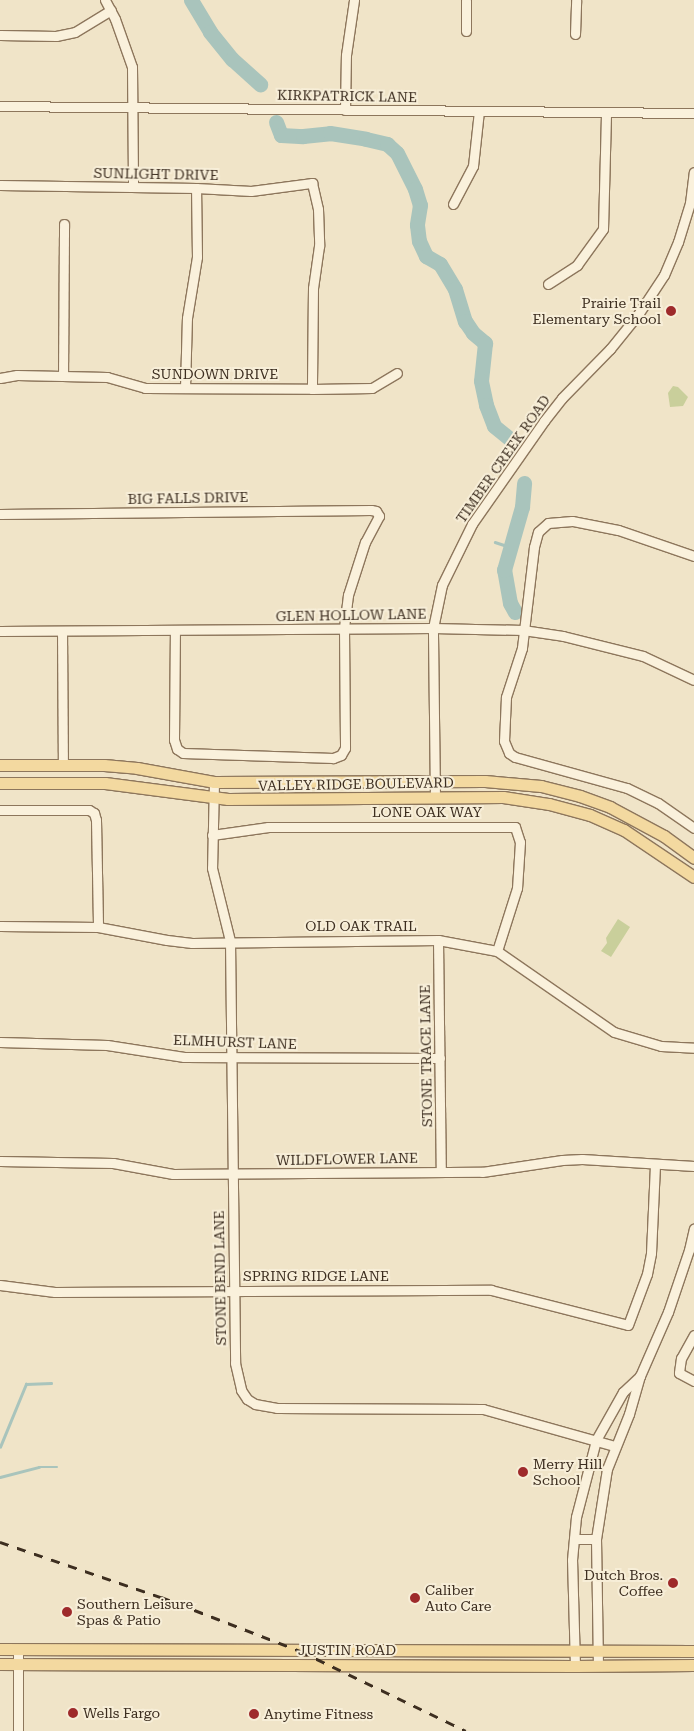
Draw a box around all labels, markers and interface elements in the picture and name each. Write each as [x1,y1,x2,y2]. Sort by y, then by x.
street label: KIRKPATRICK LANE [277,86,417,106]
street label: SUNLIGHT DRIVE [93,165,219,183]
place label: Prairie Trail Elementary School [533,295,661,328]
marker: Prairie Trail Elementary School [665,305,677,317]
street label: SUNDOWN DRIVE [152,366,278,382]
street label: TIMBER CREEK ROAD [452,392,554,526]
street label: BIG FALLS DRIVE [127,489,249,507]
street label: GLEN HOLLOW LANE [276,605,426,625]
street label: VALLEY RIDGE BOULEVARD [258,774,454,794]
street label: LONE OAK WAY [372,804,482,820]
street label: OLD OAK TRAIL [305,918,417,934]
street label: STONE TRACE LANE [416,985,436,1127]
street label: ELMHURST LANE [173,1031,297,1053]
street label: WILDFLOWER LANE [276,1149,418,1169]
street label: STONE BEND LANE [210,1210,230,1346]
street label: SPRING RIDGE LANE [243,1268,389,1284]
place label: Merry Hill School [533,1456,602,1488]
marker: Merry Hill School [517,1466,529,1478]
place label: Dutch Bros. Coffee [584,1567,663,1600]
marker: Dutch Bros. Coffee [667,1577,679,1589]
place label: Caliber Auto Care [425,1582,492,1614]
marker: Caliber Auto Care [409,1592,421,1604]
place label: Southern Leisure Spas & Patio [77,1596,193,1628]
marker: Southern Leisure Spas & Patio [61,1606,73,1618]
street label: JUSTIN ROAD [298,1642,396,1658]
place label: Wells Fargo [83,1705,160,1721]
place label: Anytime Fitness [264,1706,373,1722]
marker: Wells Fargo [67,1707,79,1719]
marker: Anytime Fitness [248,1708,260,1720]

